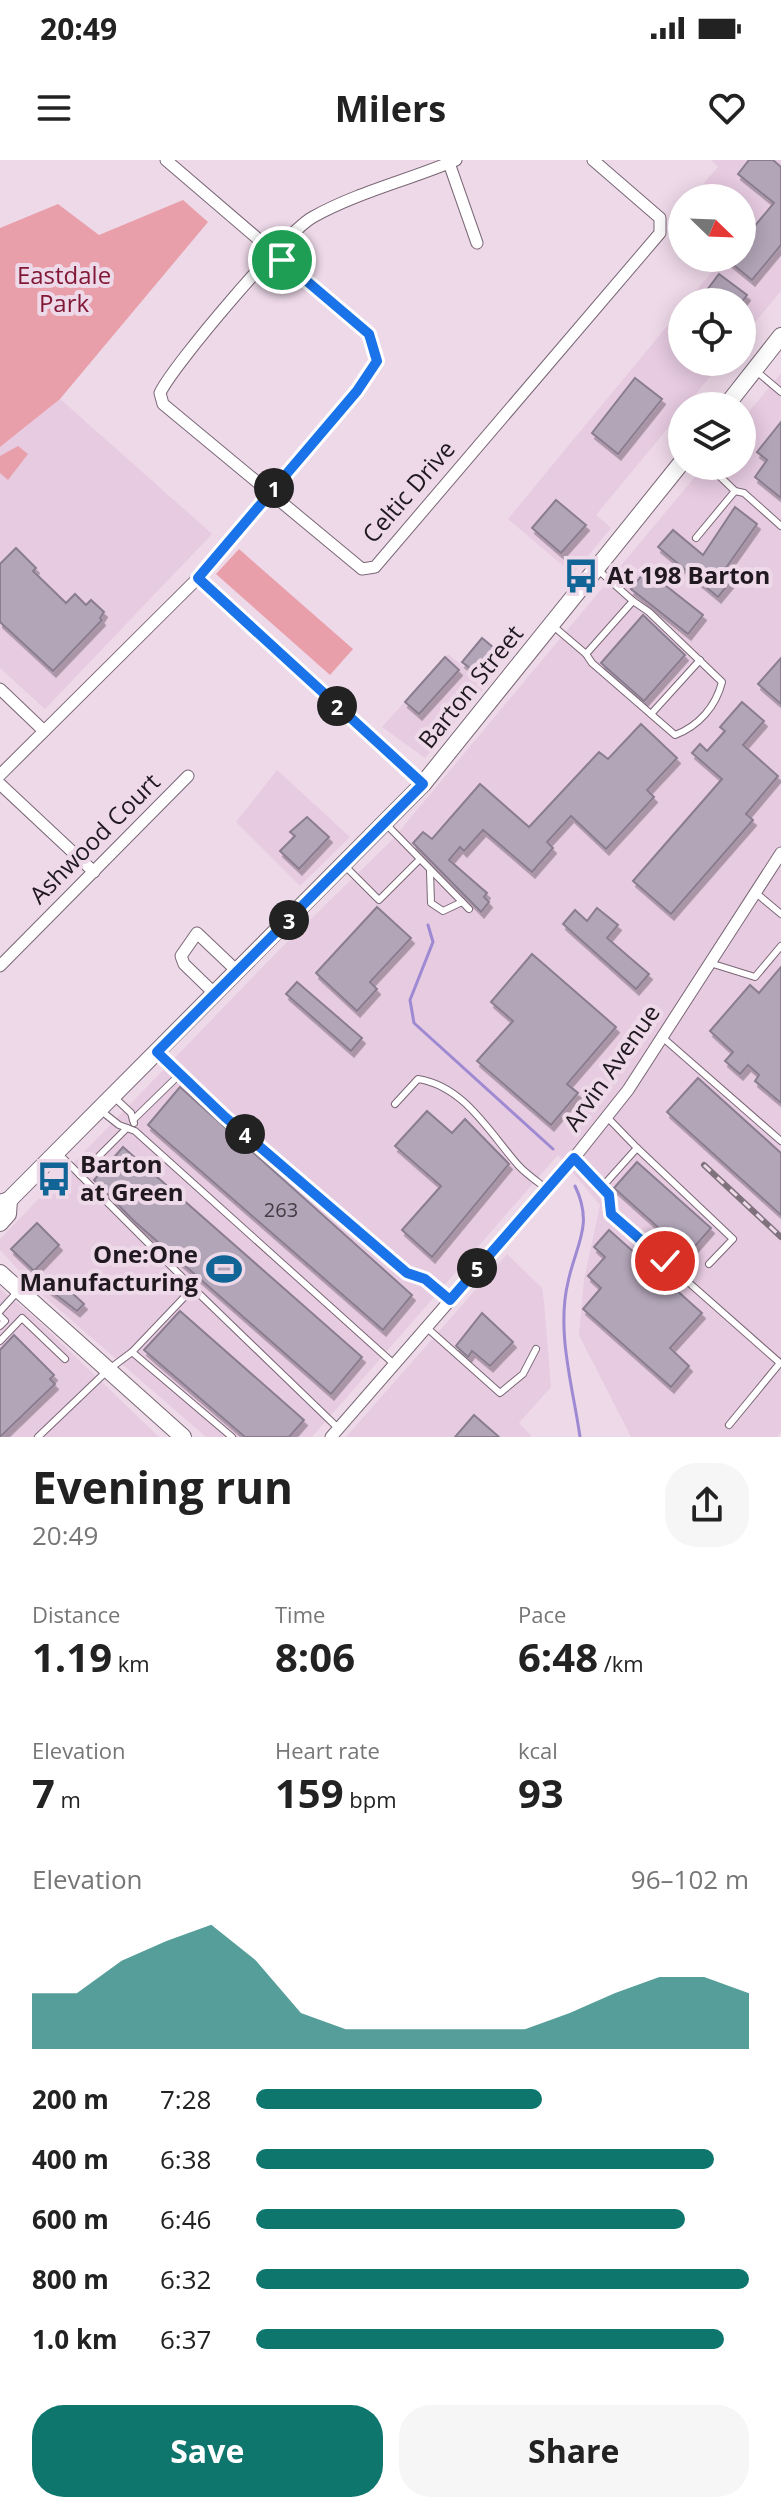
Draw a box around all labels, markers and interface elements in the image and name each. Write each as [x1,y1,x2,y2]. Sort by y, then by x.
text: 20:49 [40,8,117,49]
text: Milers [335,84,446,133]
icon: menu [32,86,76,130]
icon: heart [705,86,749,130]
north arrow [668,184,756,272]
map controls [668,184,756,480]
pin [248,226,316,294]
icon: arrive [260,238,304,282]
park label: Eastdale Park [17,258,111,319]
button: locate [668,288,756,376]
button: layers [668,392,756,480]
street label: Celtic Drive [354,433,462,549]
pin: 1 [254,468,294,508]
text: 1 [268,473,280,503]
bus stop icon: At 198 Barton [562,557,600,595]
place label: At 198 Barton [607,558,770,591]
street label: Barton Street [410,618,530,755]
pin: 2 [317,686,357,726]
text: 2 [331,691,343,721]
street label: Ashwood Court [21,765,167,911]
pin: 3 [269,900,309,940]
text: 3 [283,905,295,935]
street label: Arvin Avenue [555,997,667,1137]
pin: 4 [225,1114,265,1154]
text: 4 [239,1119,251,1149]
place label: Barton at Green [80,1147,184,1208]
bus stop icon: Barton at Green [35,1160,73,1198]
house number: 263 [264,1196,298,1223]
pin [631,1227,699,1295]
place label: One:One Manufacturing [19,1237,198,1298]
icon: check [643,1239,687,1283]
pin: 5 [457,1248,497,1288]
sports icon: One:One Manufacturing [205,1250,243,1288]
text: 5 [471,1253,483,1283]
text: Evening run [32,1457,293,1517]
button: share [665,1463,749,1547]
text: 20:49 [32,1517,98,1553]
text: Distance [32,1599,120,1629]
text: Time [275,1599,325,1629]
text: Pace [518,1599,566,1629]
text: 1.19 [32,1629,112,1684]
text: 8:06 [275,1629,355,1684]
text: 6:48 [518,1629,598,1684]
text: km [112,1648,150,1678]
text: /km [598,1648,644,1678]
text: Elevation [32,1735,125,1765]
text: Heart rate [275,1735,380,1765]
text: kcal [518,1735,558,1765]
text: 7 [32,1765,55,1820]
text: 159 [275,1765,344,1820]
text: 93 [518,1765,564,1820]
text: m [55,1784,81,1814]
text: bpm [344,1784,397,1814]
text: Elevation [32,1861,142,1897]
text: 96–102 m [631,1861,749,1897]
text: 200 m [32,2081,109,2117]
text: 7:28 [160,2081,211,2117]
text: 400 m [32,2141,109,2177]
text: 6:38 [160,2141,211,2177]
text: 600 m [32,2201,109,2237]
text: 6:46 [160,2201,211,2237]
text: 800 m [32,2261,109,2297]
text: 6:32 [160,2261,211,2297]
text: 1.0 km [32,2321,118,2357]
text: 6:37 [160,2321,211,2357]
button: Save [32,2405,383,2497]
button: Share [399,2405,749,2497]

